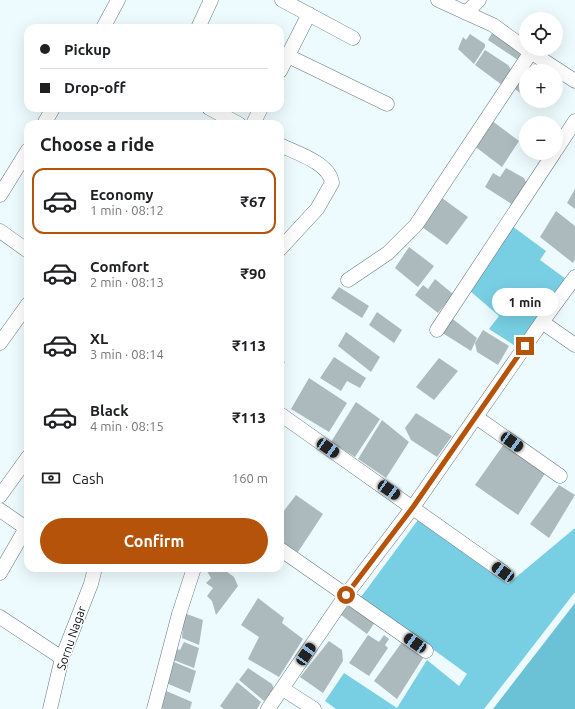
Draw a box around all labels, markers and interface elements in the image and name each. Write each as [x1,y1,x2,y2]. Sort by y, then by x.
map controls [519,12,563,160]
button: locate [519,12,563,56]
text: Pickup [64,41,111,58]
button: + [519,64,563,108]
text: Drop-off [64,79,126,96]
button: − [519,116,563,160]
text: Choose a ride [40,134,154,154]
icon: car [42,183,78,219]
text: Economy [90,186,154,203]
text: ₹67 [241,193,266,210]
text: 1 min · 08:12 [90,203,164,217]
icon: car [42,255,78,291]
text: Comfort [90,258,149,275]
text: ₹90 [241,265,266,282]
text: 2 min · 08:13 [90,275,164,289]
callout: 1 min [492,288,558,316]
text: 1 min [509,295,541,309]
icon: car [42,327,78,363]
text: XL [90,330,108,347]
text: ₹113 [232,337,266,354]
route end [516,337,534,355]
text: 3 min · 08:14 [90,347,164,361]
icon: car [42,399,78,435]
text: Black [90,402,129,419]
text: ₹113 [232,409,266,426]
text: 4 min · 08:15 [90,419,164,433]
car [499,430,525,454]
car [315,436,341,460]
icon: cash [40,467,62,489]
text: Cash [72,470,104,487]
text: 160 m [232,471,268,485]
car [376,478,402,502]
button: Confirm [40,518,268,564]
car [490,560,516,584]
route start [337,586,355,604]
street label: Sornu Nagar [54,604,88,672]
car [402,631,428,655]
car [294,641,318,667]

